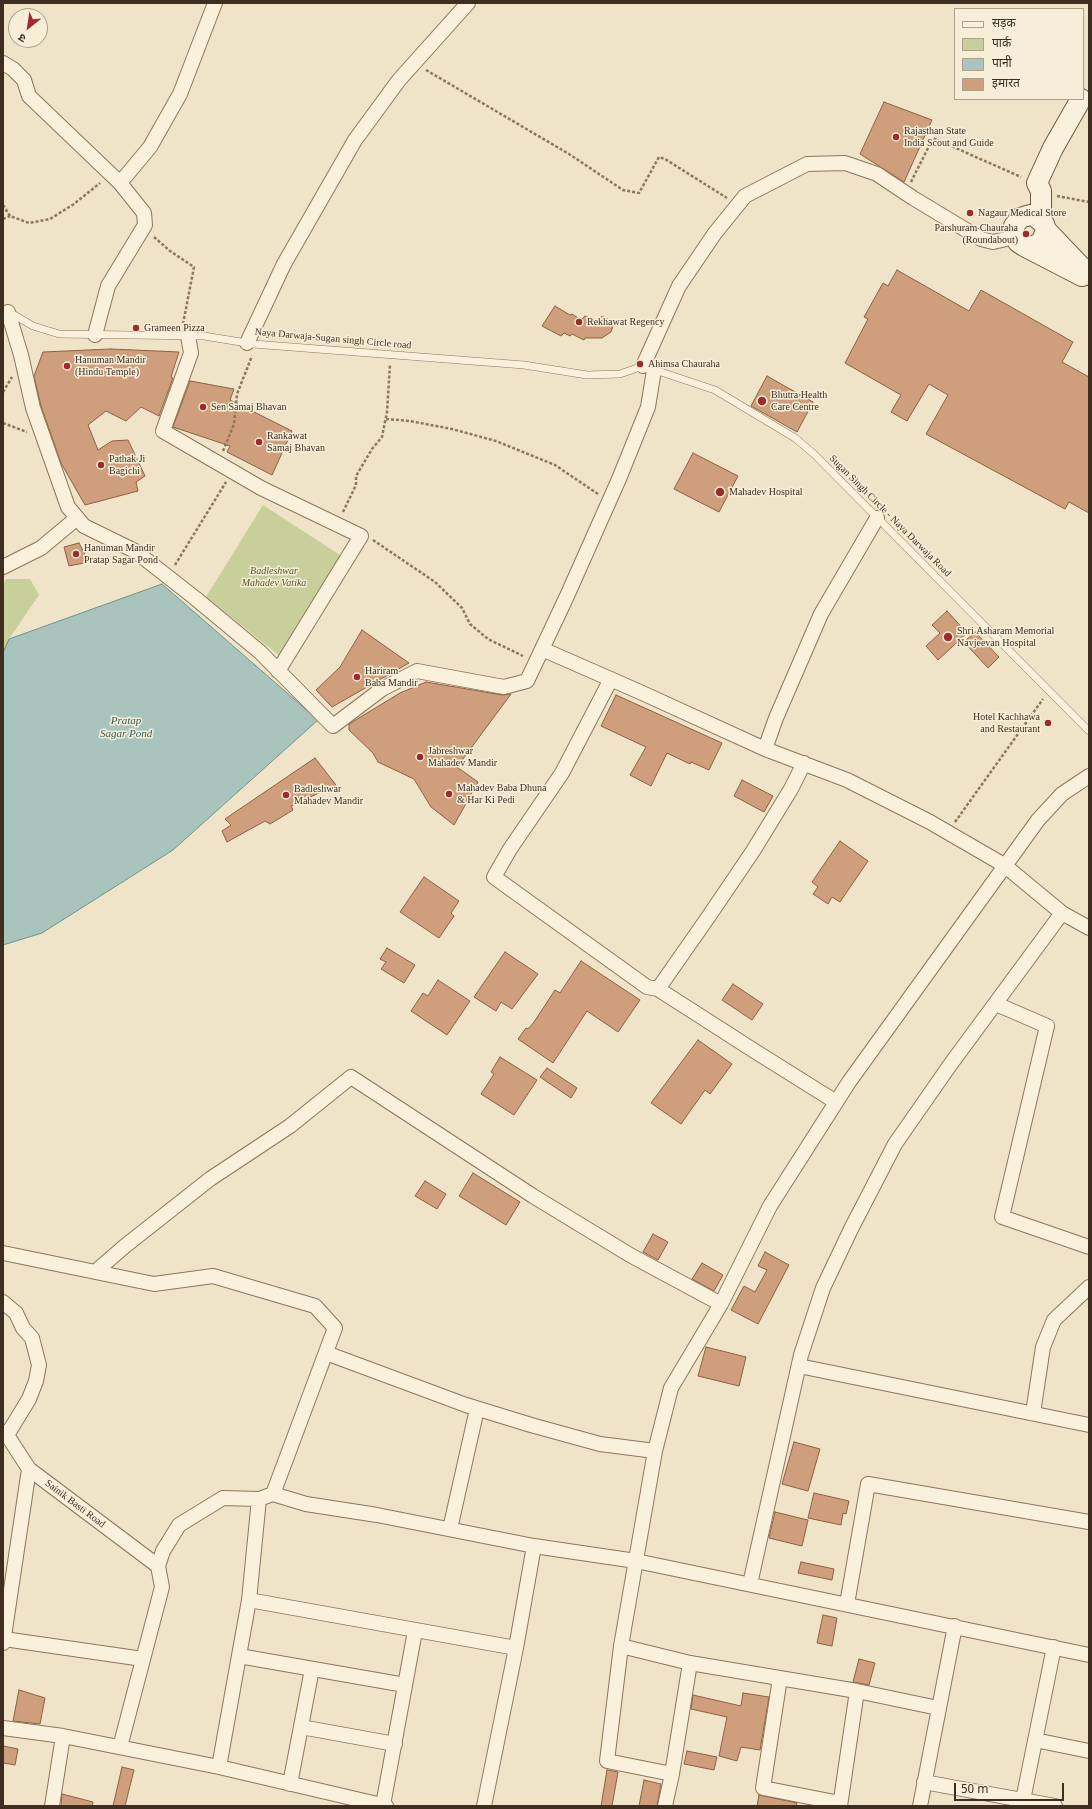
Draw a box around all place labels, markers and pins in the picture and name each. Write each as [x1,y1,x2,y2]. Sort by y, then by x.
place label: Rajasthan State India Scout and Guide [904,125,1008,148]
marker: Rajasthan State India Scout and Guide [891,132,901,142]
place label: Nagaur Medical Store [978,207,1080,219]
marker: Nagaur Medical Store [965,208,975,218]
place label: Parshuram Chauraha (Roundabout) [918,222,1018,246]
marker: Parshuram Chauraha (Roundabout) [1021,229,1031,239]
place label: Rekhawat Regency [587,316,675,328]
marker: Rekhawat Regency [574,317,584,327]
place label: Grameen Pizza [144,322,214,334]
marker: Grameen Pizza [131,323,141,333]
place label: Hanuman Mandir (Hindu Temple) [75,354,158,378]
place label: Ahimsa Chauraha [648,358,731,370]
marker: Ahimsa Chauraha [635,359,645,369]
marker: Hanuman Mandir (Hindu Temple) [62,361,72,371]
place label: Bhutra Health Care Centre [771,389,837,412]
marker: Bhutra Health Care Centre [756,395,768,407]
place label: Sen Samaj Bhavan [211,401,297,413]
marker: Sen Samaj Bhavan [198,402,208,412]
place label: Rankawat Samaj Bhavan [267,430,333,454]
marker: Rankawat Samaj Bhavan [254,437,264,447]
place label: Pathak Ji Bagichi [109,453,149,476]
marker: Pathak Ji Bagichi [96,460,106,470]
marker: Mahadev Hospital [714,486,726,498]
place label: Mahadev Hospital [729,486,814,498]
place label: Hanuman Mandir Pratap Sagar Pond [84,542,172,566]
marker: Hanuman Mandir Pratap Sagar Pond [71,549,81,559]
place label: Shri Asharam Memorial Navjeevan Hospital [957,625,1067,648]
marker: Shri Asharam Memorial Navjeevan Hospital [942,631,954,643]
place label: Hariram Baba Mandir [365,665,425,688]
marker: Hariram Baba Mandir [352,672,362,682]
place label: Hotel Kachhawa and Restaurant [964,711,1040,734]
marker: Hotel Kachhawa and Restaurant [1043,718,1053,728]
place label: Jabreshwar Mahadev Mandir [428,745,507,768]
marker: Jabreshwar Mahadev Mandir [415,752,425,762]
place label: Mahadev Baba Dhuna & Har Ki Pedi [457,782,561,806]
place label: Badleshwar Mahadev Mandir [294,783,373,806]
marker: Mahadev Baba Dhuna & Har Ki Pedi [444,789,454,799]
marker: Badleshwar Mahadev Mandir [281,790,291,800]

